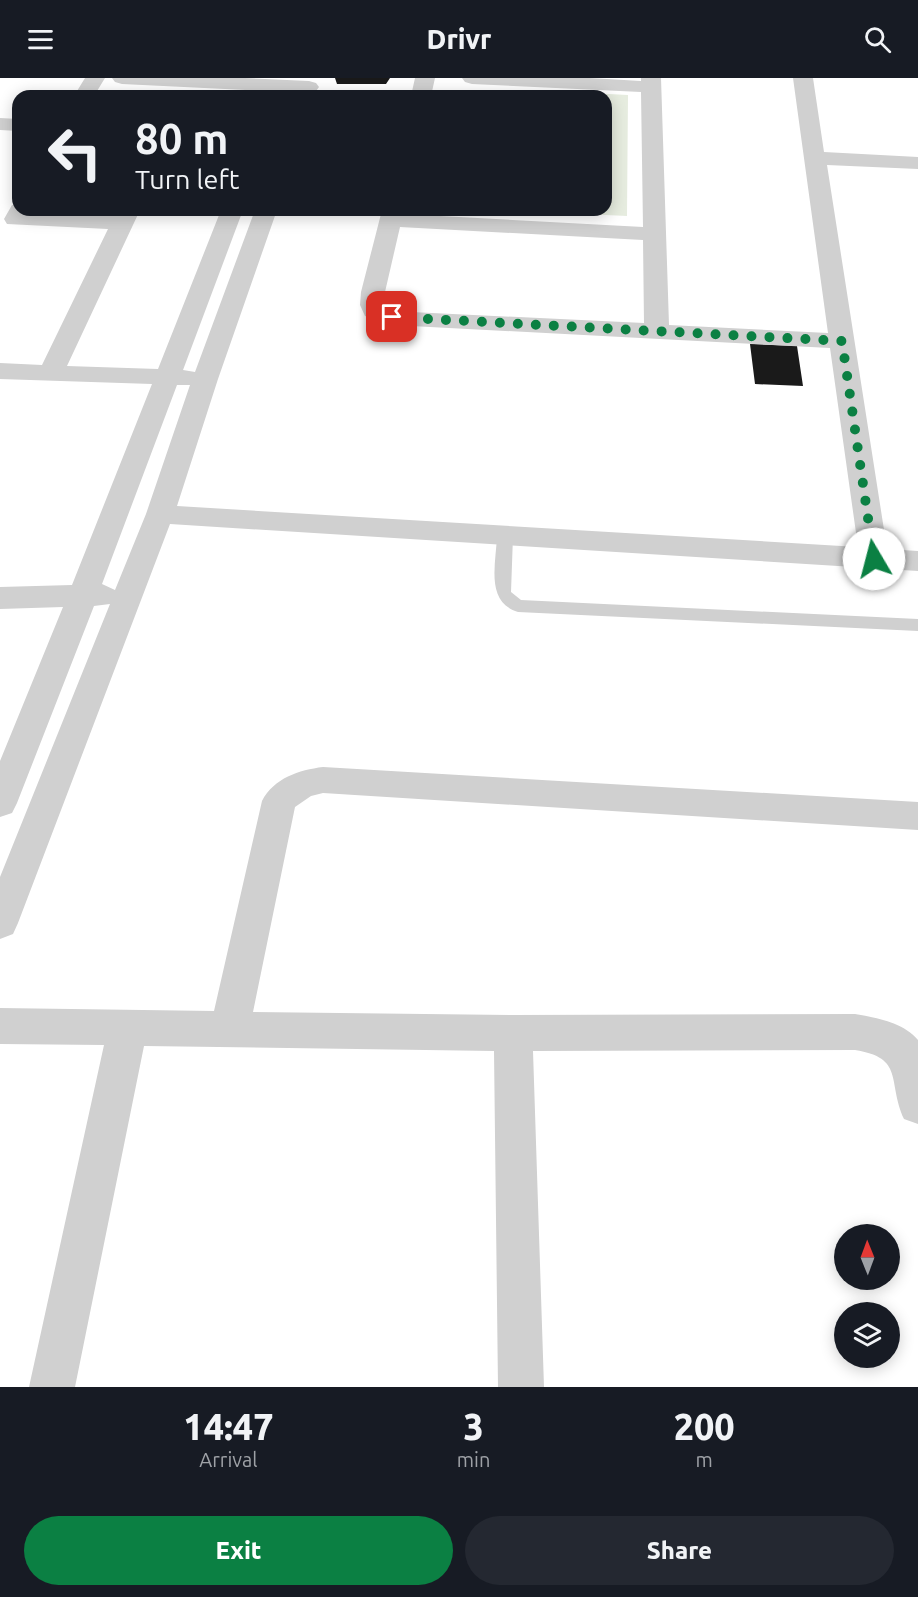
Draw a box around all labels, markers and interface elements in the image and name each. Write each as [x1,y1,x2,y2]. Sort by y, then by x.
icon: menu [24,23,57,56]
icon: search [861,23,894,56]
text: Drivr [427,24,491,54]
icon: left [36,114,114,192]
text: 80 m [135,115,229,162]
text: Turn left [135,164,239,194]
pin [366,291,417,342]
icon: arrive [375,300,408,333]
position arrow [842,527,906,591]
north arrow [834,1224,900,1290]
map controls [834,1224,900,1368]
button: layers [834,1302,900,1368]
text: 14:47 [183,1406,273,1447]
text: 3 [463,1406,484,1447]
text: 200 [674,1406,735,1447]
text: Arrival [199,1448,258,1471]
text: min [457,1448,490,1471]
text: m [696,1448,713,1471]
button: Exit [24,1516,453,1585]
button: Share [465,1516,894,1585]

